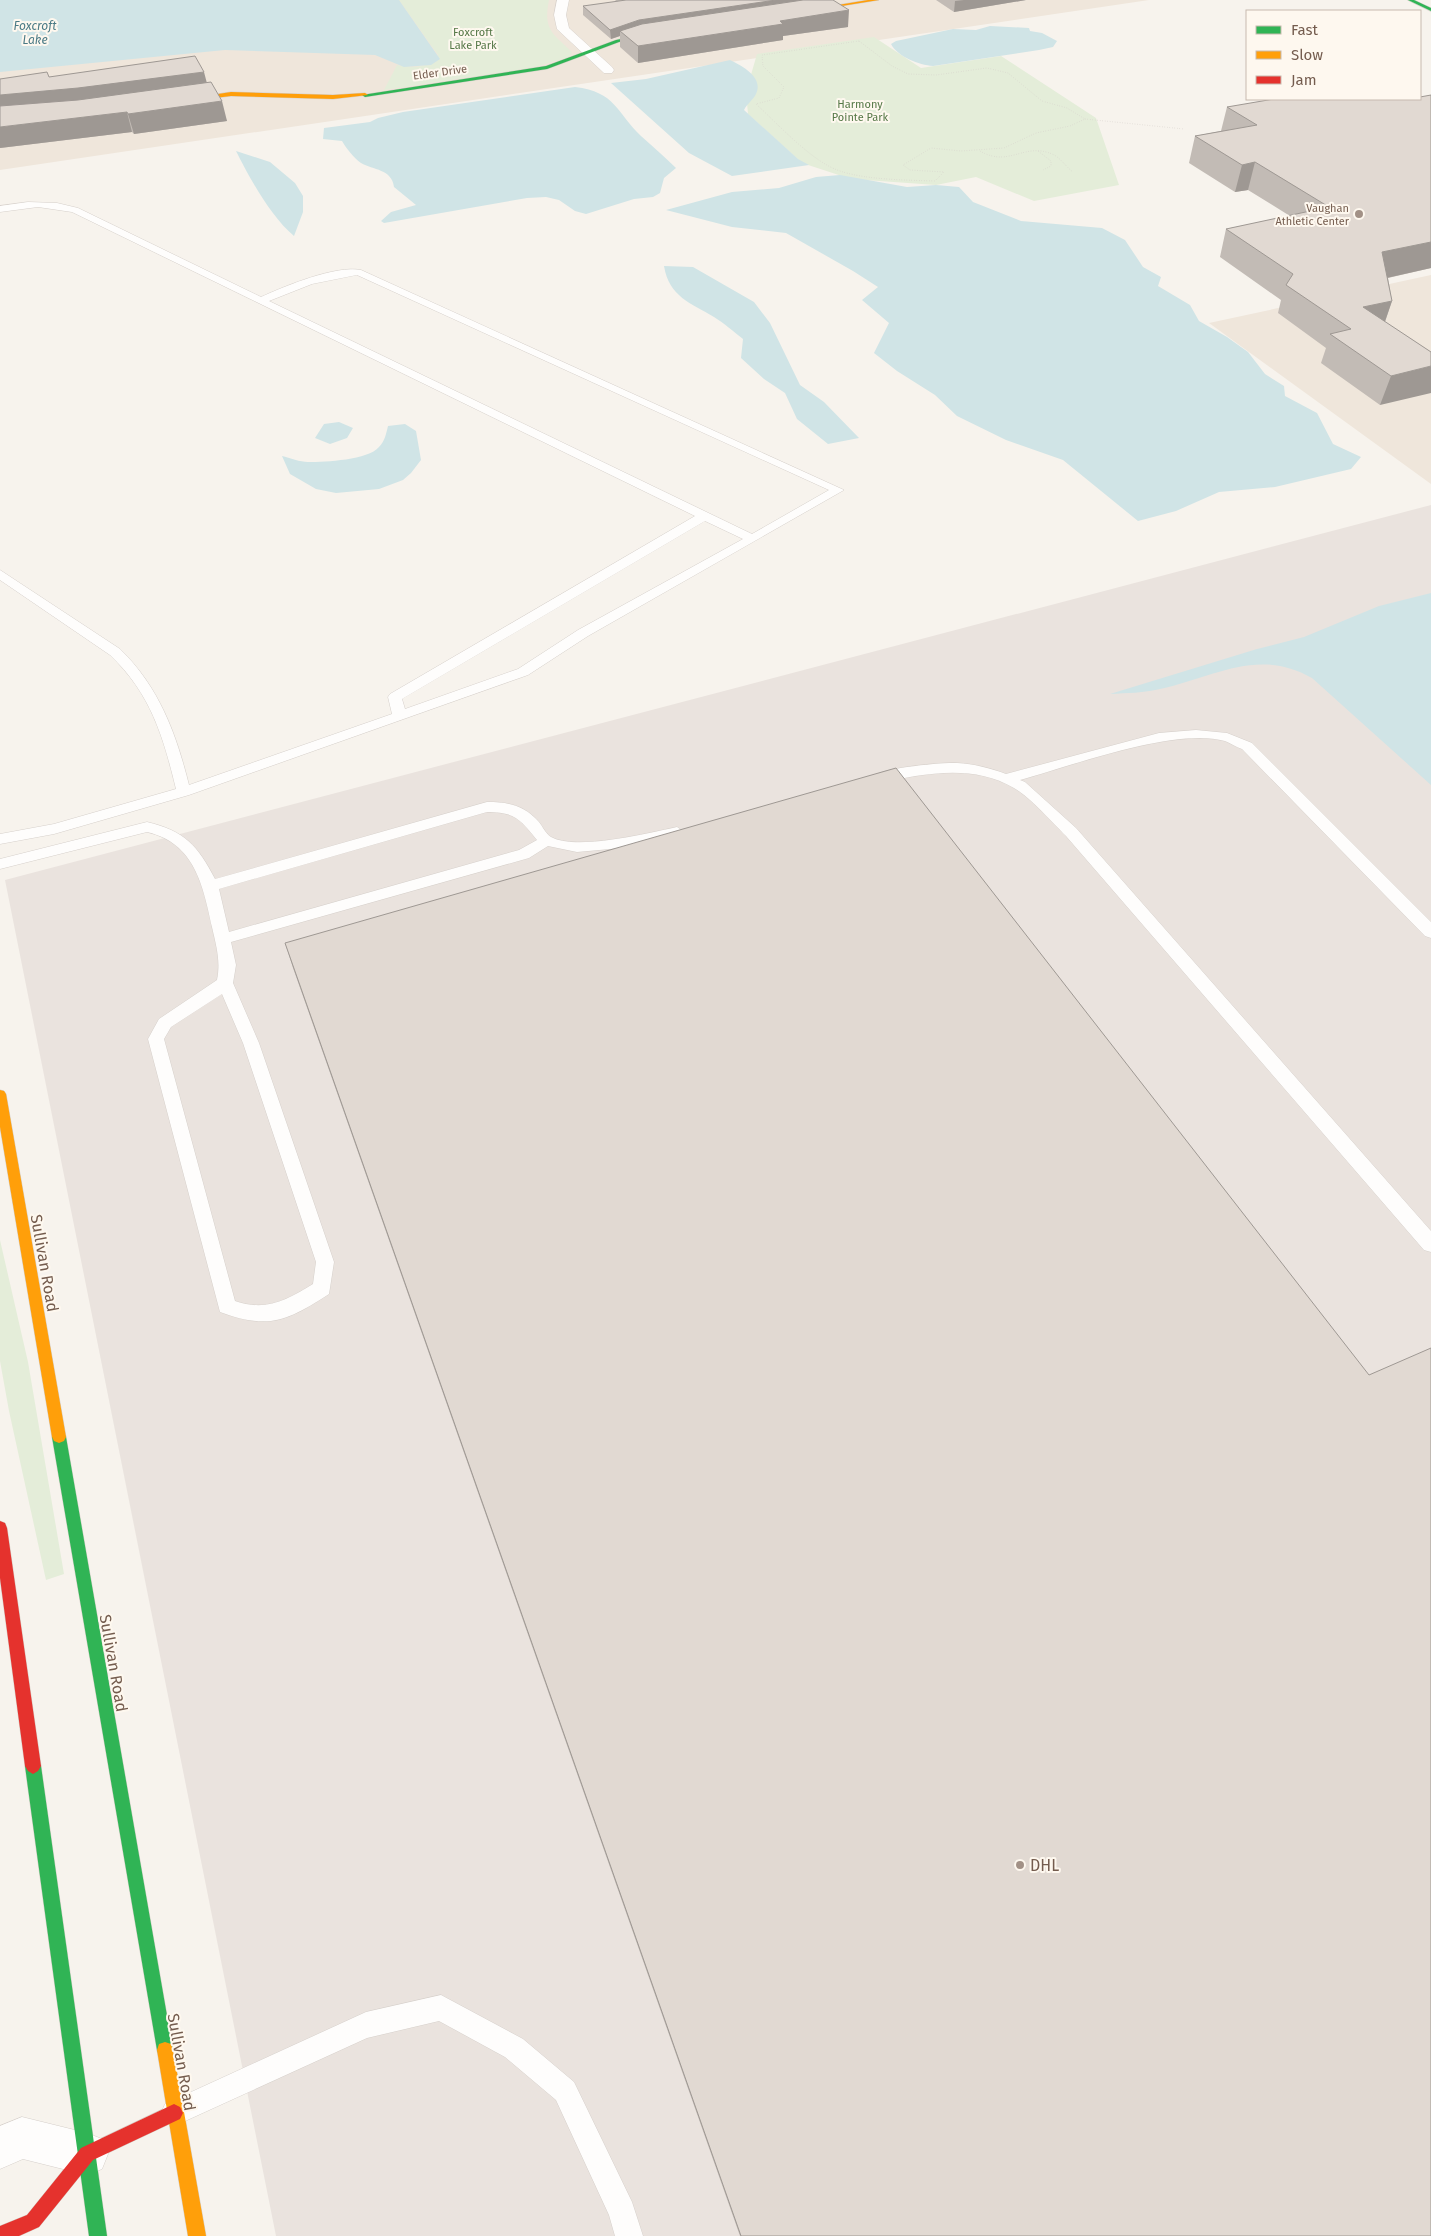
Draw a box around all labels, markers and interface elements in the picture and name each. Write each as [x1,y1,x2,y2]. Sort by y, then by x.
legend [1246,10,1421,100]
water label: Foxcroft Lake [14,19,57,47]
text: Fast [1291,21,1318,39]
park label: Foxcroft Lake Park [449,26,497,52]
text: Slow [1291,46,1323,64]
street label: Elder Drive [412,62,468,83]
text: Jam [1291,71,1317,89]
park label: Harmony Pointe Park [832,98,889,124]
place label: Vaughan Athletic Center [1275,202,1350,228]
marker: Vaughan Athletic Center [1353,208,1365,220]
street label: Sullivan Road [27,1213,62,1313]
street label: Sullivan Road [96,1613,131,1713]
place label: DHL [1030,1856,1059,1875]
marker: DHL [1014,1859,1026,1871]
street label: Sullivan Road [164,2012,199,2112]

